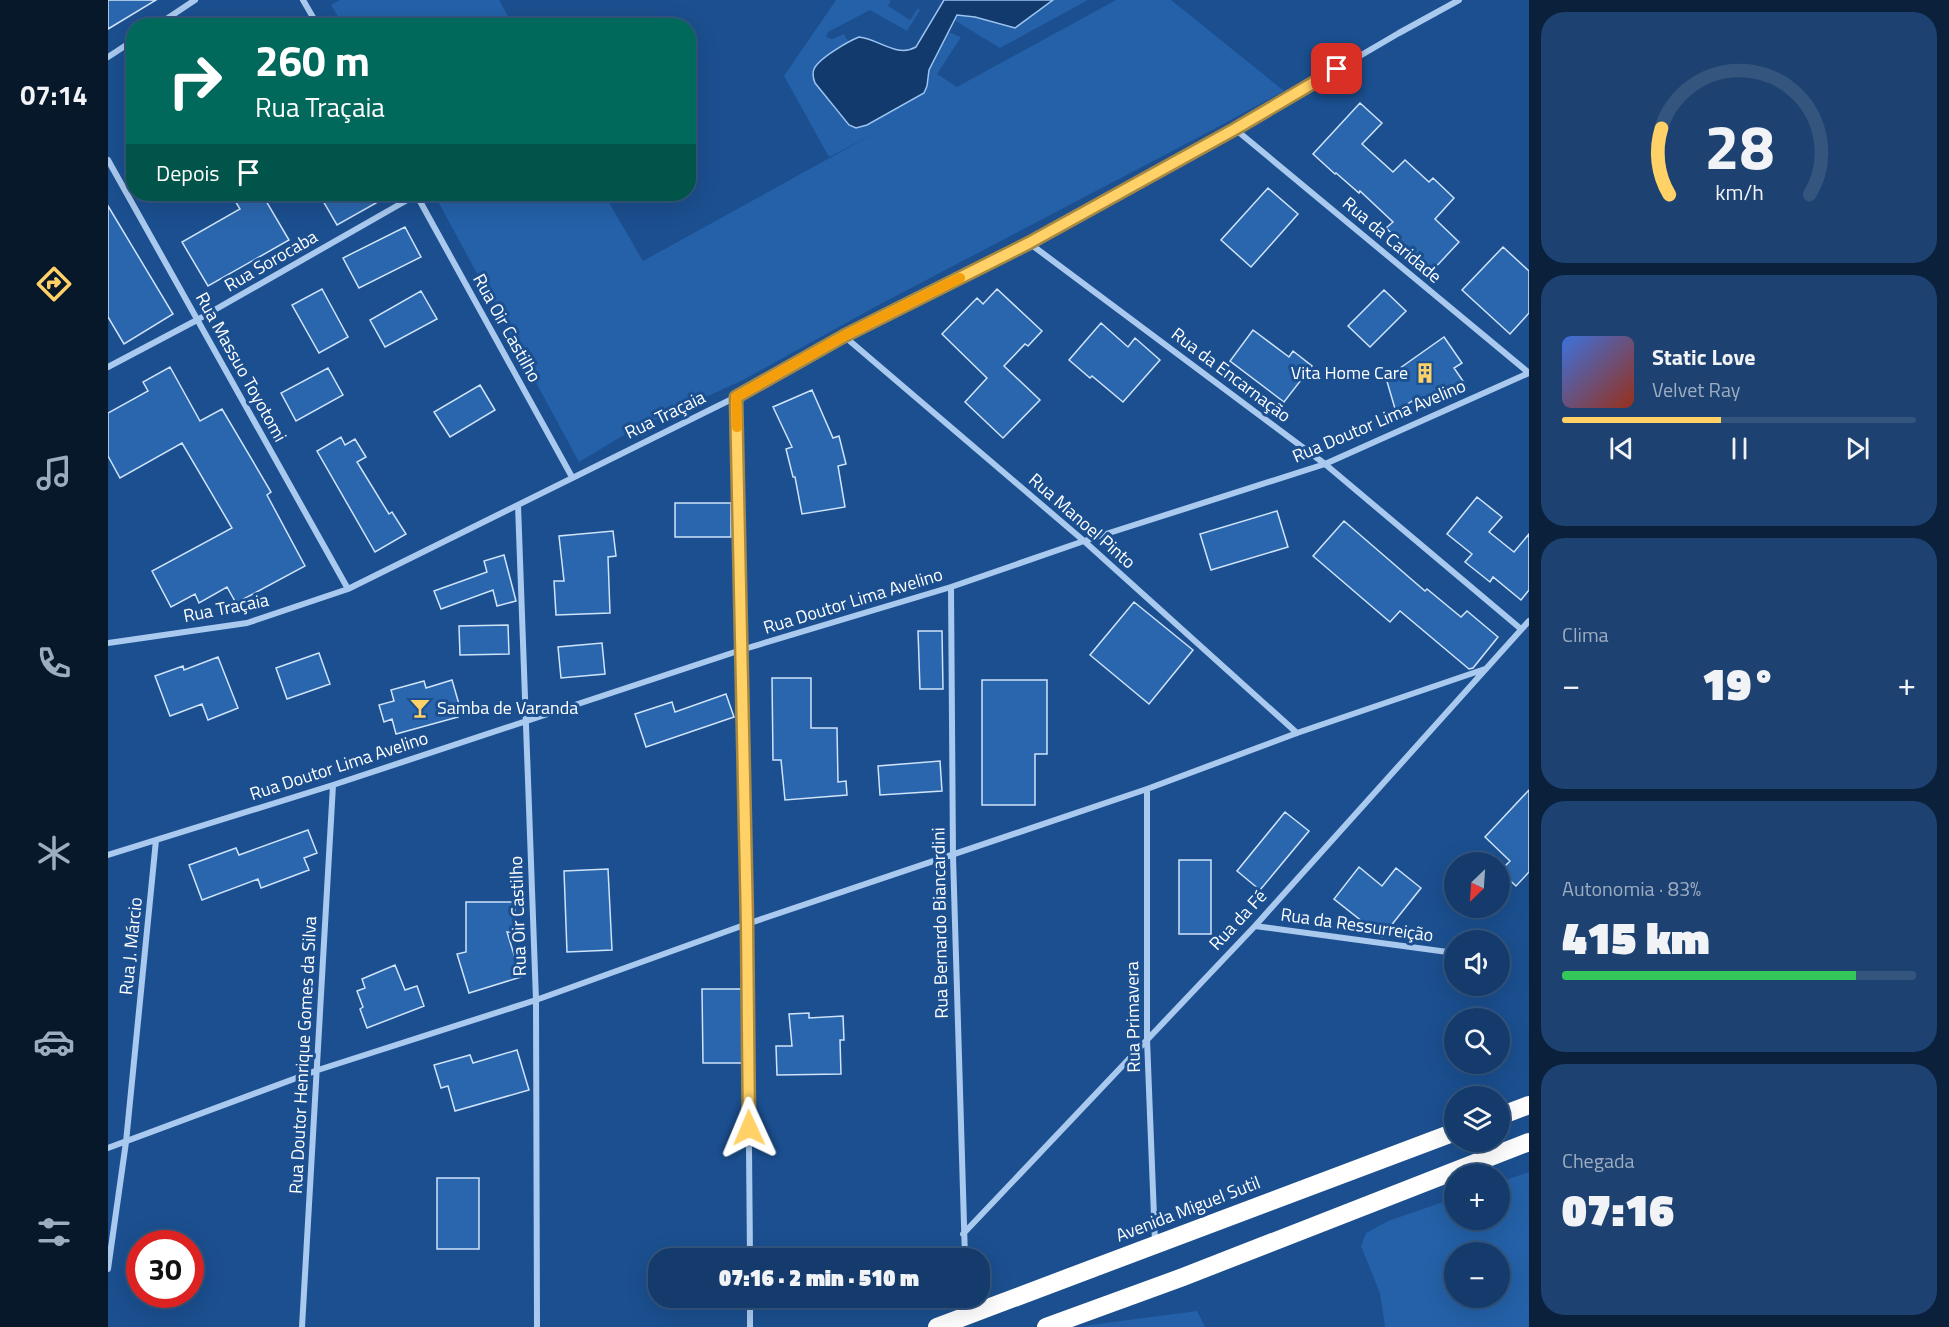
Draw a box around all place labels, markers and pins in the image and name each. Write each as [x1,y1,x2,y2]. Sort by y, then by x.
pin [1311,43,1362,94]
place label: Vita Home Care [1291,359,1408,386]
building icon: Vita Home Care [1413,361,1437,385]
place label: Samba de Varanda [437,694,578,721]
bar icon: Samba de Varanda [408,696,432,720]

